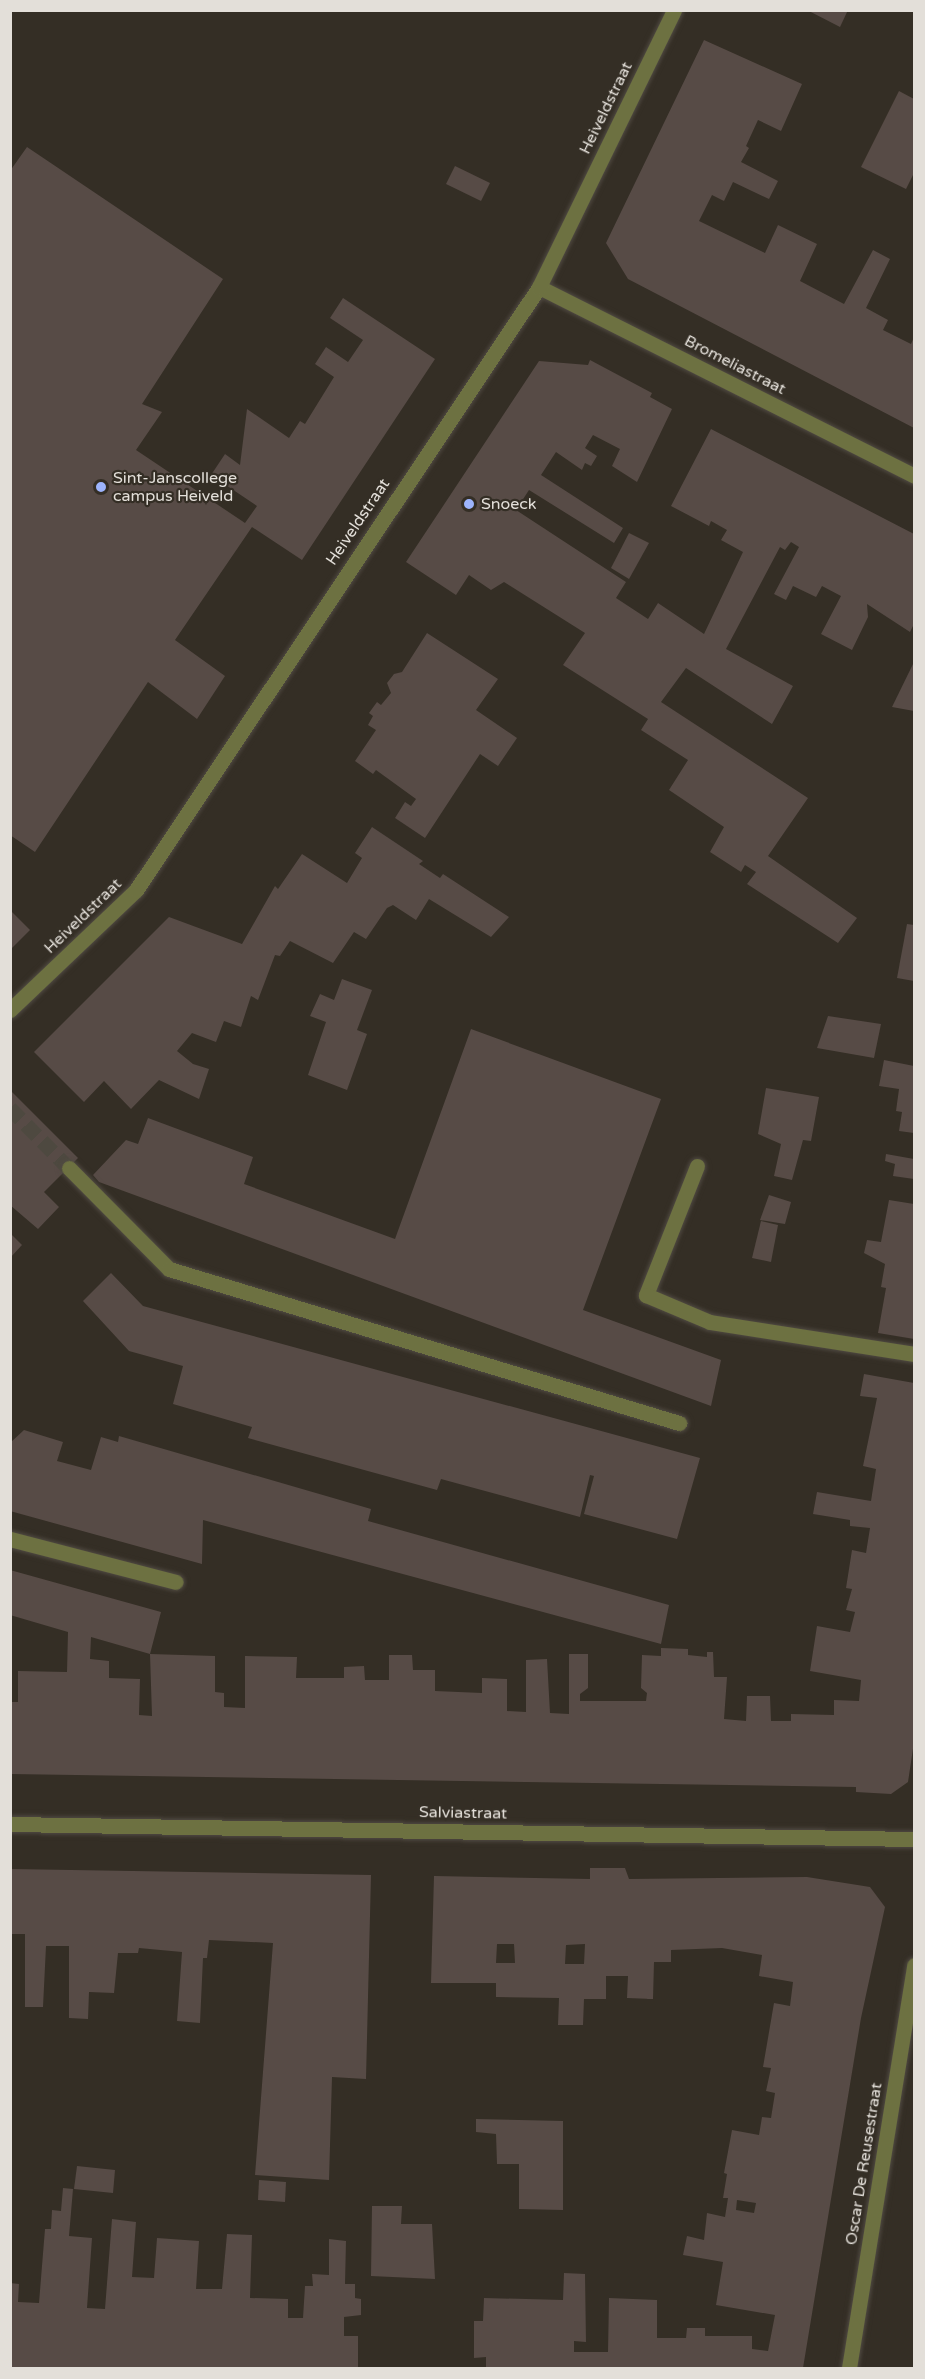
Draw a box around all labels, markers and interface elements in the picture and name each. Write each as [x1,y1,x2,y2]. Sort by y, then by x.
street label: Heiveldstraat [575,59,637,157]
street label: Bromeliastraat [681,331,789,399]
place label: Sint-Janscollege campus Heiveld [113,468,237,506]
street label: Heiveldstraat [322,475,394,569]
marker: Sint-Janscollege campus Heiveld [94,480,108,494]
place label: Snoeck [481,494,537,514]
marker: Snoeck [462,497,476,511]
street label: Heiveldstraat [40,874,126,958]
street label: Salviastraat [419,1803,507,1823]
street label: Oscar De Reusestraat [842,2082,886,2246]

